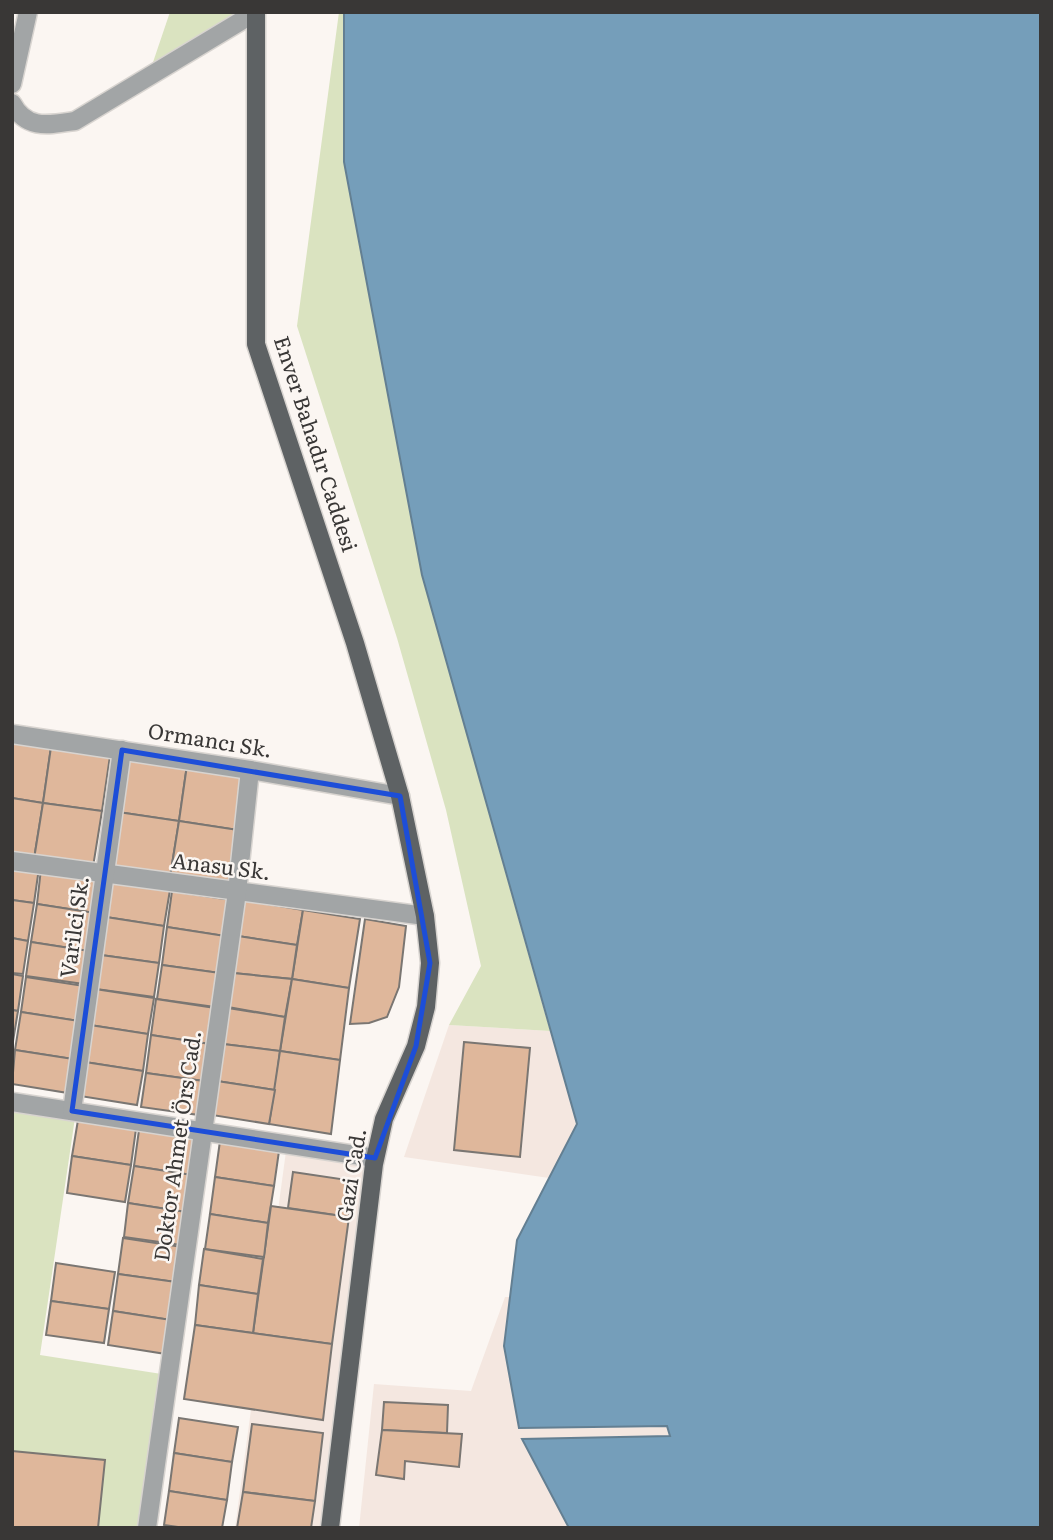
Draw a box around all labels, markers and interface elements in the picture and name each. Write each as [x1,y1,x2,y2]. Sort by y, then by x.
street label: Enver Bahadır Caddesi [268,331,367,555]
street label: Ormancı Sk. [146,713,275,764]
street label: Anasu Sk. [170,843,272,886]
street label: Varilci Sk. [50,874,95,980]
street label: Doktor Ahmet Örs Cad. [144,1028,207,1263]
street label: Gazi Cad. [327,1126,372,1223]

